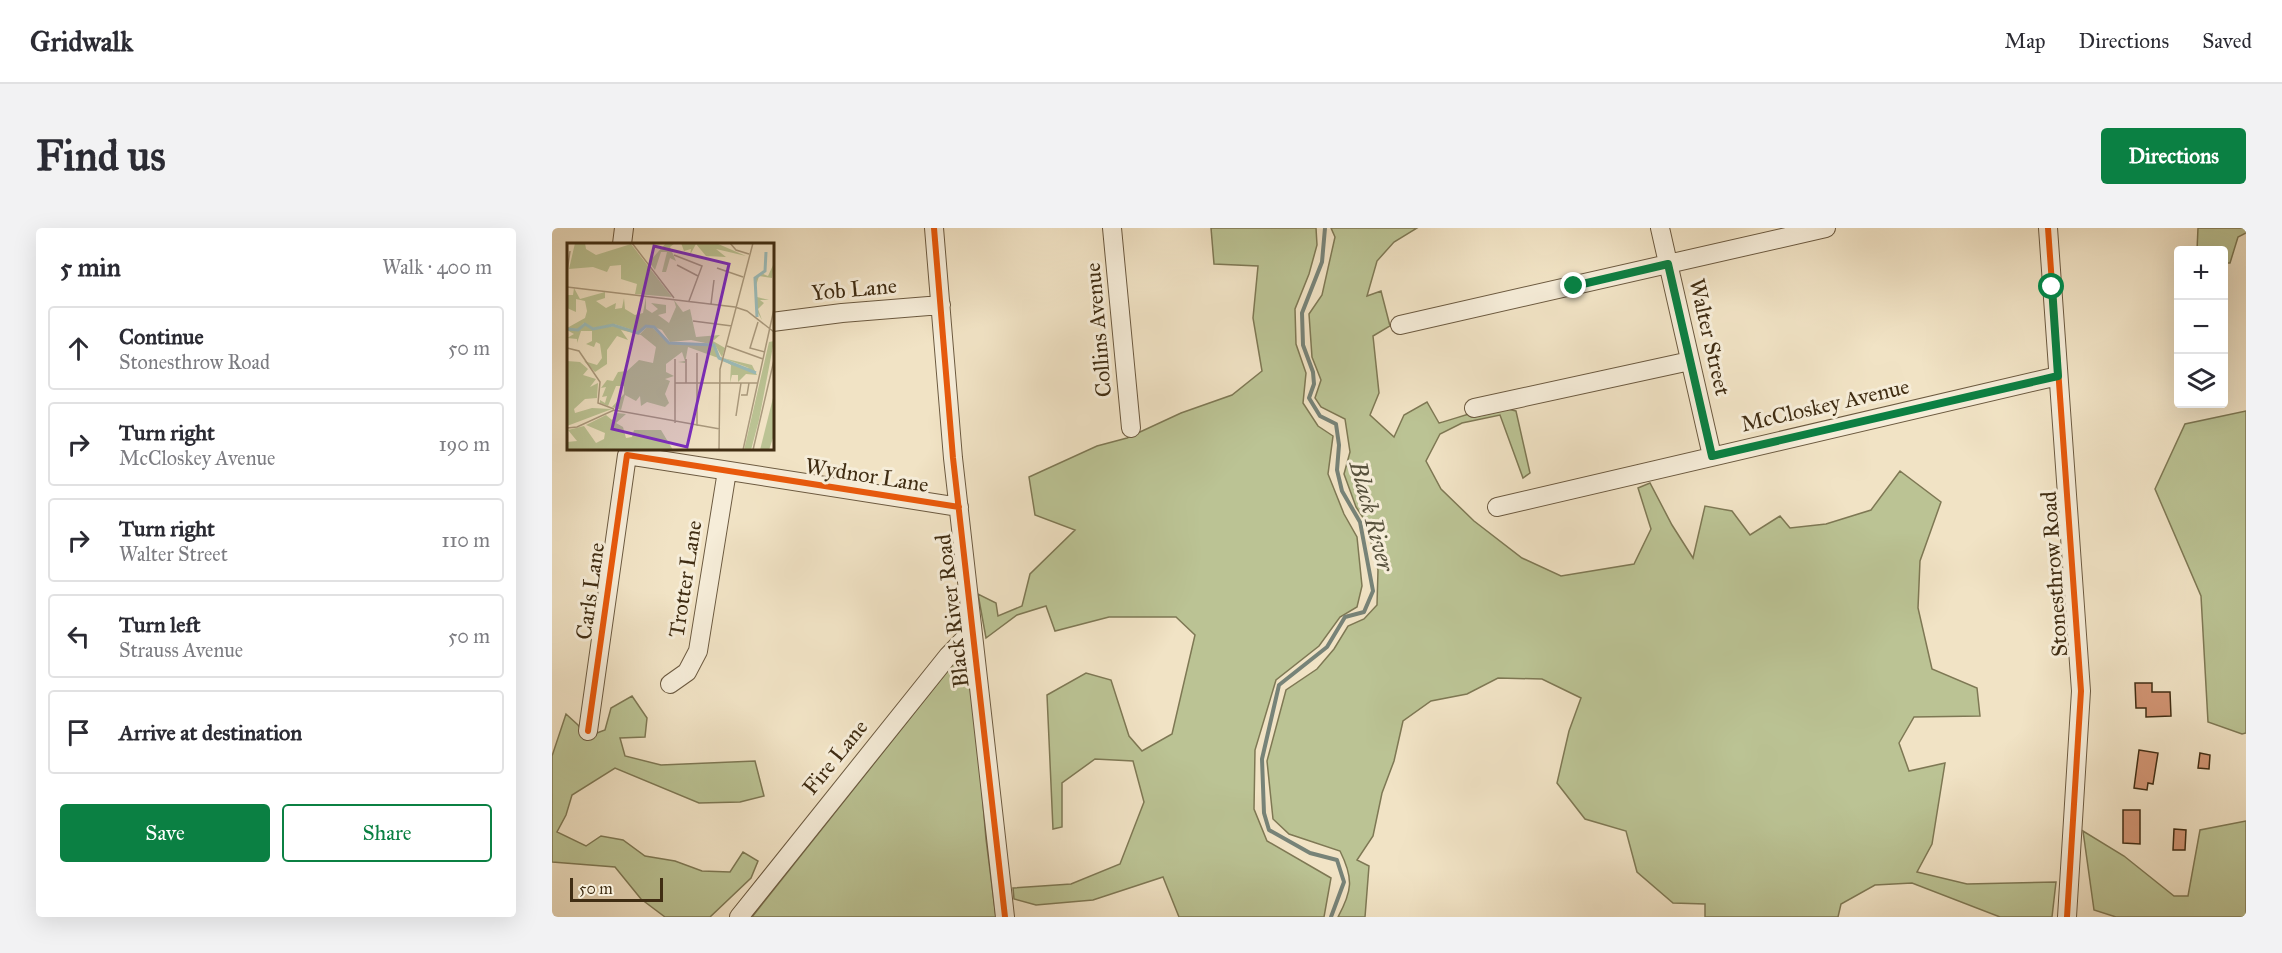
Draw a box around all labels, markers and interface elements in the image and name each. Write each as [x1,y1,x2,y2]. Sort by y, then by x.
text: Gridwalk [30,24,133,59]
text: Map [2005,28,2046,54]
text: Directions [2079,28,2169,54]
text: Saved [2202,28,2252,54]
button: Directions [2101,128,2246,184]
text: Find us [36,130,166,182]
inset map [567,243,774,450]
map controls [2174,246,2228,408]
button: + [2174,246,2228,300]
text: 5 min [60,251,121,283]
text: Walk · 400 m [382,255,492,279]
street label: Collins Avenue [1079,262,1117,398]
street label: Yob Lane [810,272,898,306]
route end [1560,272,1586,298]
route start [2038,273,2064,299]
street label: Walter Street [1683,276,1737,398]
button: − [2174,300,2228,354]
text: Continue [119,323,204,350]
icon: ahead [62,332,95,365]
text: 50 m [448,336,490,360]
text: Stonesthrow Road [119,350,270,374]
button: layers [2174,354,2228,408]
street label: McCloskey Avenue [1738,372,1912,438]
text: Turn right [119,419,215,446]
icon: right [62,428,95,461]
text: 190 m [439,432,490,456]
text: McCloskey Avenue [119,446,275,470]
street label: Wydnor Lane [803,452,931,498]
water label: Black River [1343,456,1402,576]
street label: Stonesthrow Road [2035,490,2073,658]
text: Turn right [119,515,215,542]
street label: Trotter Lane [662,518,708,640]
icon: right [62,524,95,557]
text: 110 m [442,528,490,552]
street label: Black River Road [929,533,975,689]
street label: Carls Lane [570,541,610,641]
text: Walter Street [119,542,228,566]
text: Turn left [119,611,201,638]
icon: left [62,620,95,653]
text: 50 m [448,624,490,648]
text: Strauss Avenue [119,638,243,662]
street label: Fire Lane [796,714,874,800]
icon: arrive [62,716,95,749]
text: Arrive at destination [119,719,302,746]
button: Save [60,804,270,862]
button: Share [282,804,492,862]
scale bar [570,875,663,902]
text: 50 m [579,879,613,898]

